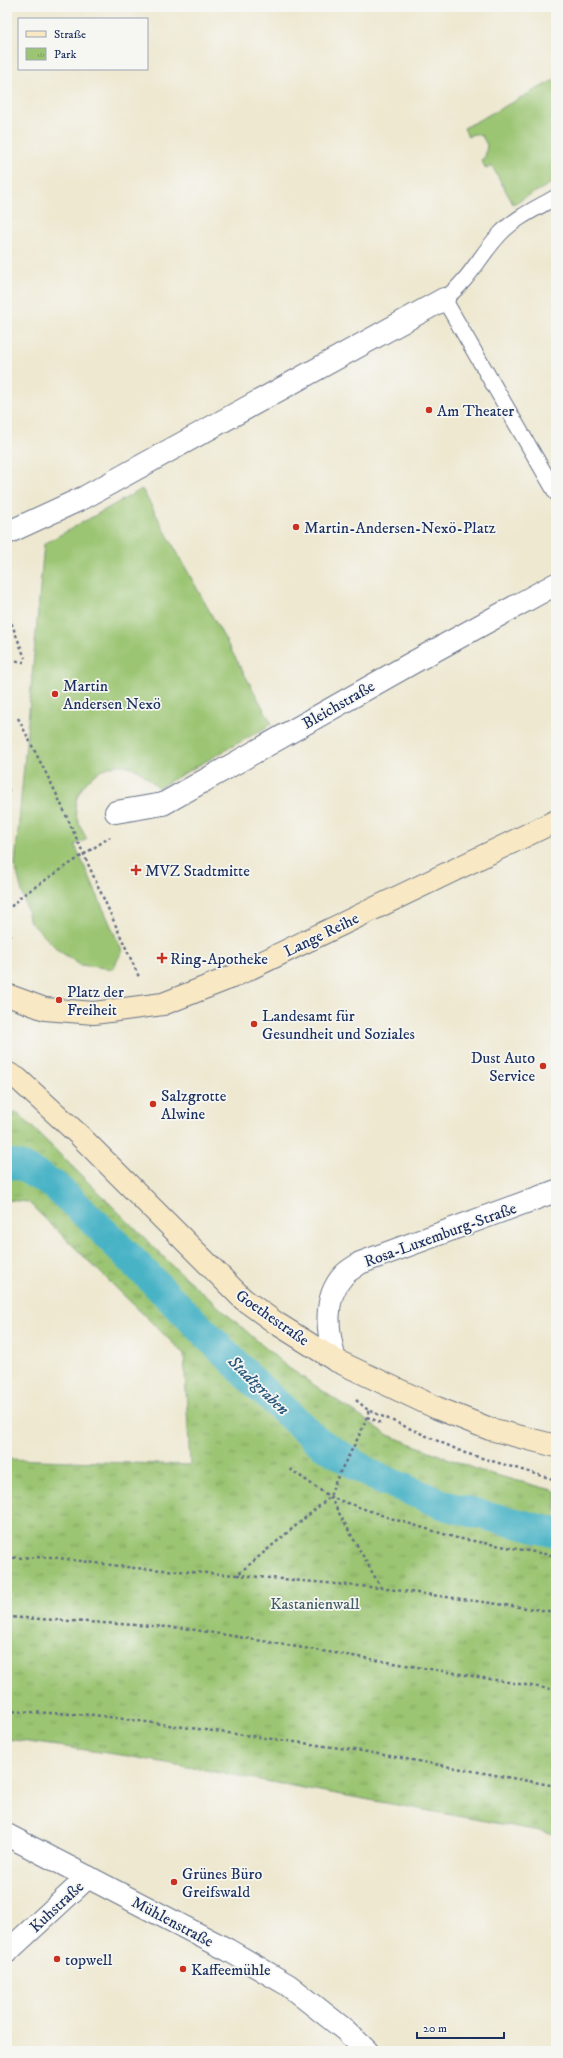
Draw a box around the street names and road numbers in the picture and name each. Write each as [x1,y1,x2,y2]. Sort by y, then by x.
street label: Bleichstraße [299,676,379,734]
street label: Lange Reihe [281,908,362,962]
street label: Rosa-Luxemburg-Straße [361,1198,520,1272]
street label: Goethestraße [232,1285,313,1351]
street label: Kuhstraße [25,1876,88,1937]
street label: Mühlenstraße [128,1892,217,1952]

